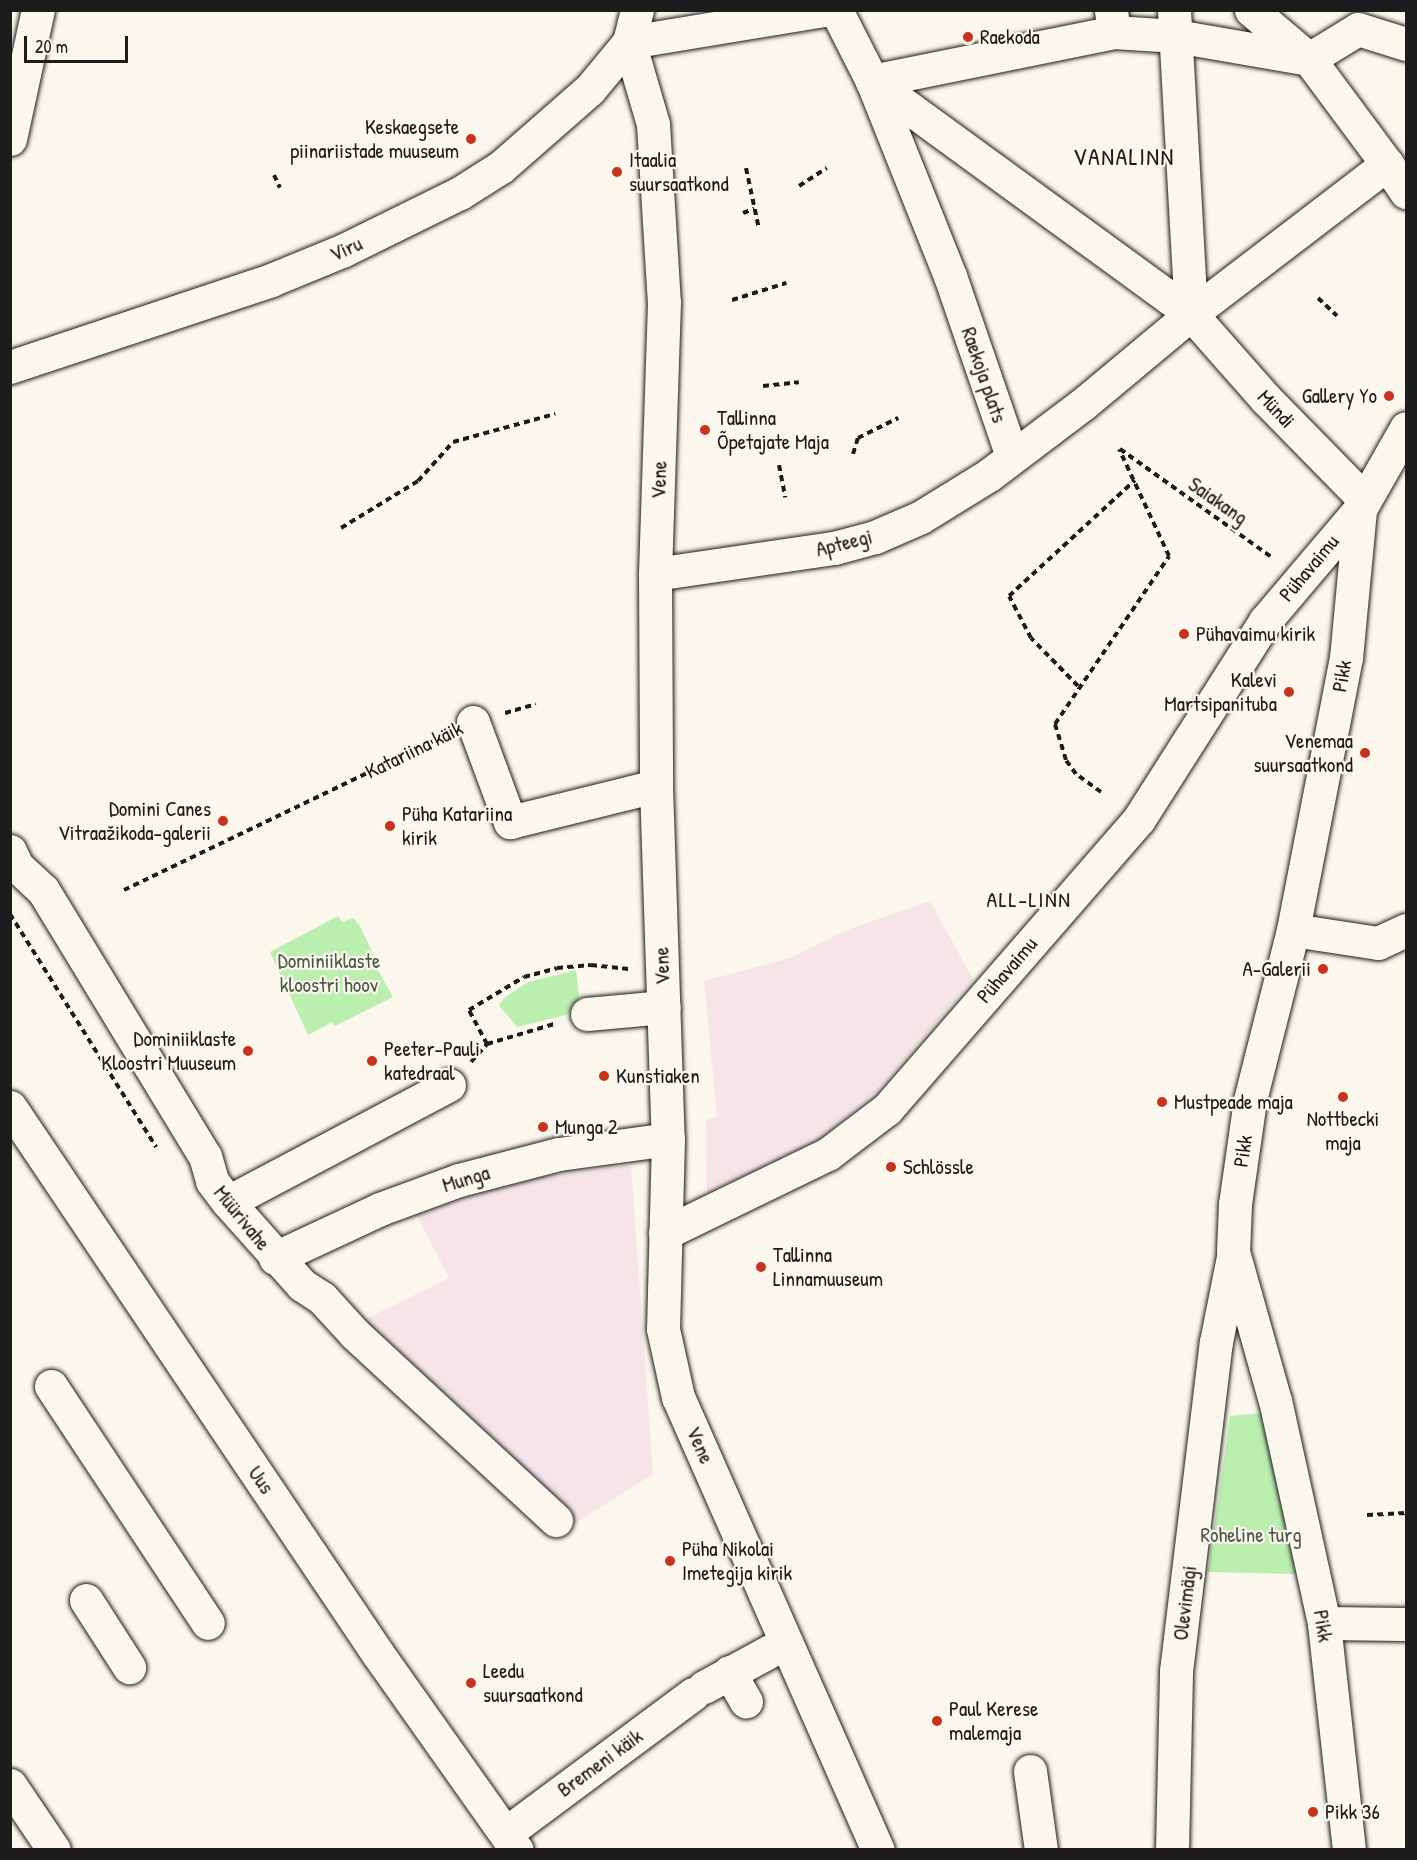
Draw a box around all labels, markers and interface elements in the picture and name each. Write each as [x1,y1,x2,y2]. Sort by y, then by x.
scale bar [27,24,130,62]
place label: Raekoda [980,24,1040,50]
marker: Raekoda [961,30,975,44]
text: 20 m [35,34,68,59]
place label: Keskaegsete piinariistade muuseum [290,114,459,164]
marker: Keskaegsete piinariistade muuseum [464,132,478,146]
district label: VANALINN [1073,143,1175,171]
place label: Itaalia suursaatkond [629,147,729,197]
marker: Itaalia suursaatkond [610,165,624,179]
street label: Viru [326,231,366,267]
street label: Raekoja plats [956,324,1012,426]
place label: Gallery Yo [1302,383,1377,409]
street label: Mündi [1252,385,1300,433]
marker: Gallery Yo [1382,389,1396,403]
place label: Tallinna Õpetajate Maja [717,405,829,455]
marker: Tallinna Õpetajate Maja [698,423,712,437]
street label: Vene [646,461,672,499]
street label: Saiakang [1183,472,1253,530]
street label: Apteegi [813,524,875,562]
street label: Pühavaimu [1274,529,1344,607]
place label: Pühavaimu kirik [1196,621,1315,647]
marker: Pühavaimu kirik [1177,627,1191,641]
street label: Pikk [1327,658,1357,694]
place label: Kalevi Martsipanituba [1164,667,1277,717]
marker: Kalevi Martsipanituba [1282,685,1296,699]
street label: Katariina käik [361,716,467,784]
place label: Venemaa suursaatkond [1253,728,1353,778]
marker: Venemaa suursaatkond [1358,746,1372,760]
place label: Domini Canes Vitraažikoda-galerii [58,796,211,846]
place label: Püha Katariina kirik [402,801,512,851]
marker: Domini Canes Vitraažikoda-galerii [216,814,230,828]
marker: Püha Katariina kirik [383,819,397,833]
district label: ALL-LINN [987,887,1071,913]
street label: Pühavaimu [971,932,1043,1008]
street label: Vene [649,947,675,985]
park label: Dominiiklaste kloostri hoov [278,948,380,998]
place label: A-Galerii [1243,956,1311,982]
marker: A-Galerii [1316,962,1330,976]
place label: Dominiiklaste Kloostri Muuseum [101,1026,236,1076]
place label: Peeter-Pauli katedraal [384,1036,480,1086]
marker: Dominiiklaste Kloostri Muuseum [241,1044,255,1058]
marker: Peeter-Pauli katedraal [365,1054,379,1068]
place label: Kunstiaken [616,1063,700,1089]
marker: Kunstiaken [597,1069,611,1083]
place label: Mustpeade maja [1174,1089,1293,1115]
marker: Nottbecki maja [1336,1090,1350,1104]
marker: Mustpeade maja [1155,1095,1169,1109]
place label: Nottbecki maja [1307,1106,1379,1156]
place label: Munga 2 [555,1114,618,1140]
marker: Munga 2 [536,1120,550,1134]
street label: Pikk [1228,1133,1258,1169]
place label: Schlössle [903,1154,974,1180]
street label: Munga [439,1160,493,1198]
marker: Schlössle [884,1160,898,1174]
street label: Müürivahe [208,1181,276,1255]
place label: Tallinna Linnamuuseum [773,1242,883,1292]
marker: Tallinna Linnamuuseum [754,1260,768,1274]
street label: Vene [681,1423,719,1467]
street label: Uus [243,1461,279,1499]
park label: Roheline turg [1200,1522,1302,1548]
place label: Püha Nikolai Imetegija kirik [682,1536,792,1586]
marker: Püha Nikolai Imetegija kirik [663,1554,677,1568]
street label: Olevimägi [1168,1564,1202,1642]
street label: Pikk [1308,1608,1338,1644]
place label: Leedu suursaatkond [483,1658,583,1708]
marker: Leedu suursaatkond [464,1676,478,1690]
place label: Paul Kerese malemaja [949,1696,1038,1746]
marker: Paul Kerese malemaja [930,1714,944,1728]
street label: Bremeni käik [552,1724,648,1802]
place label: Pikk 36 [1325,1799,1380,1825]
marker: Pikk 36 [1306,1805,1320,1819]

